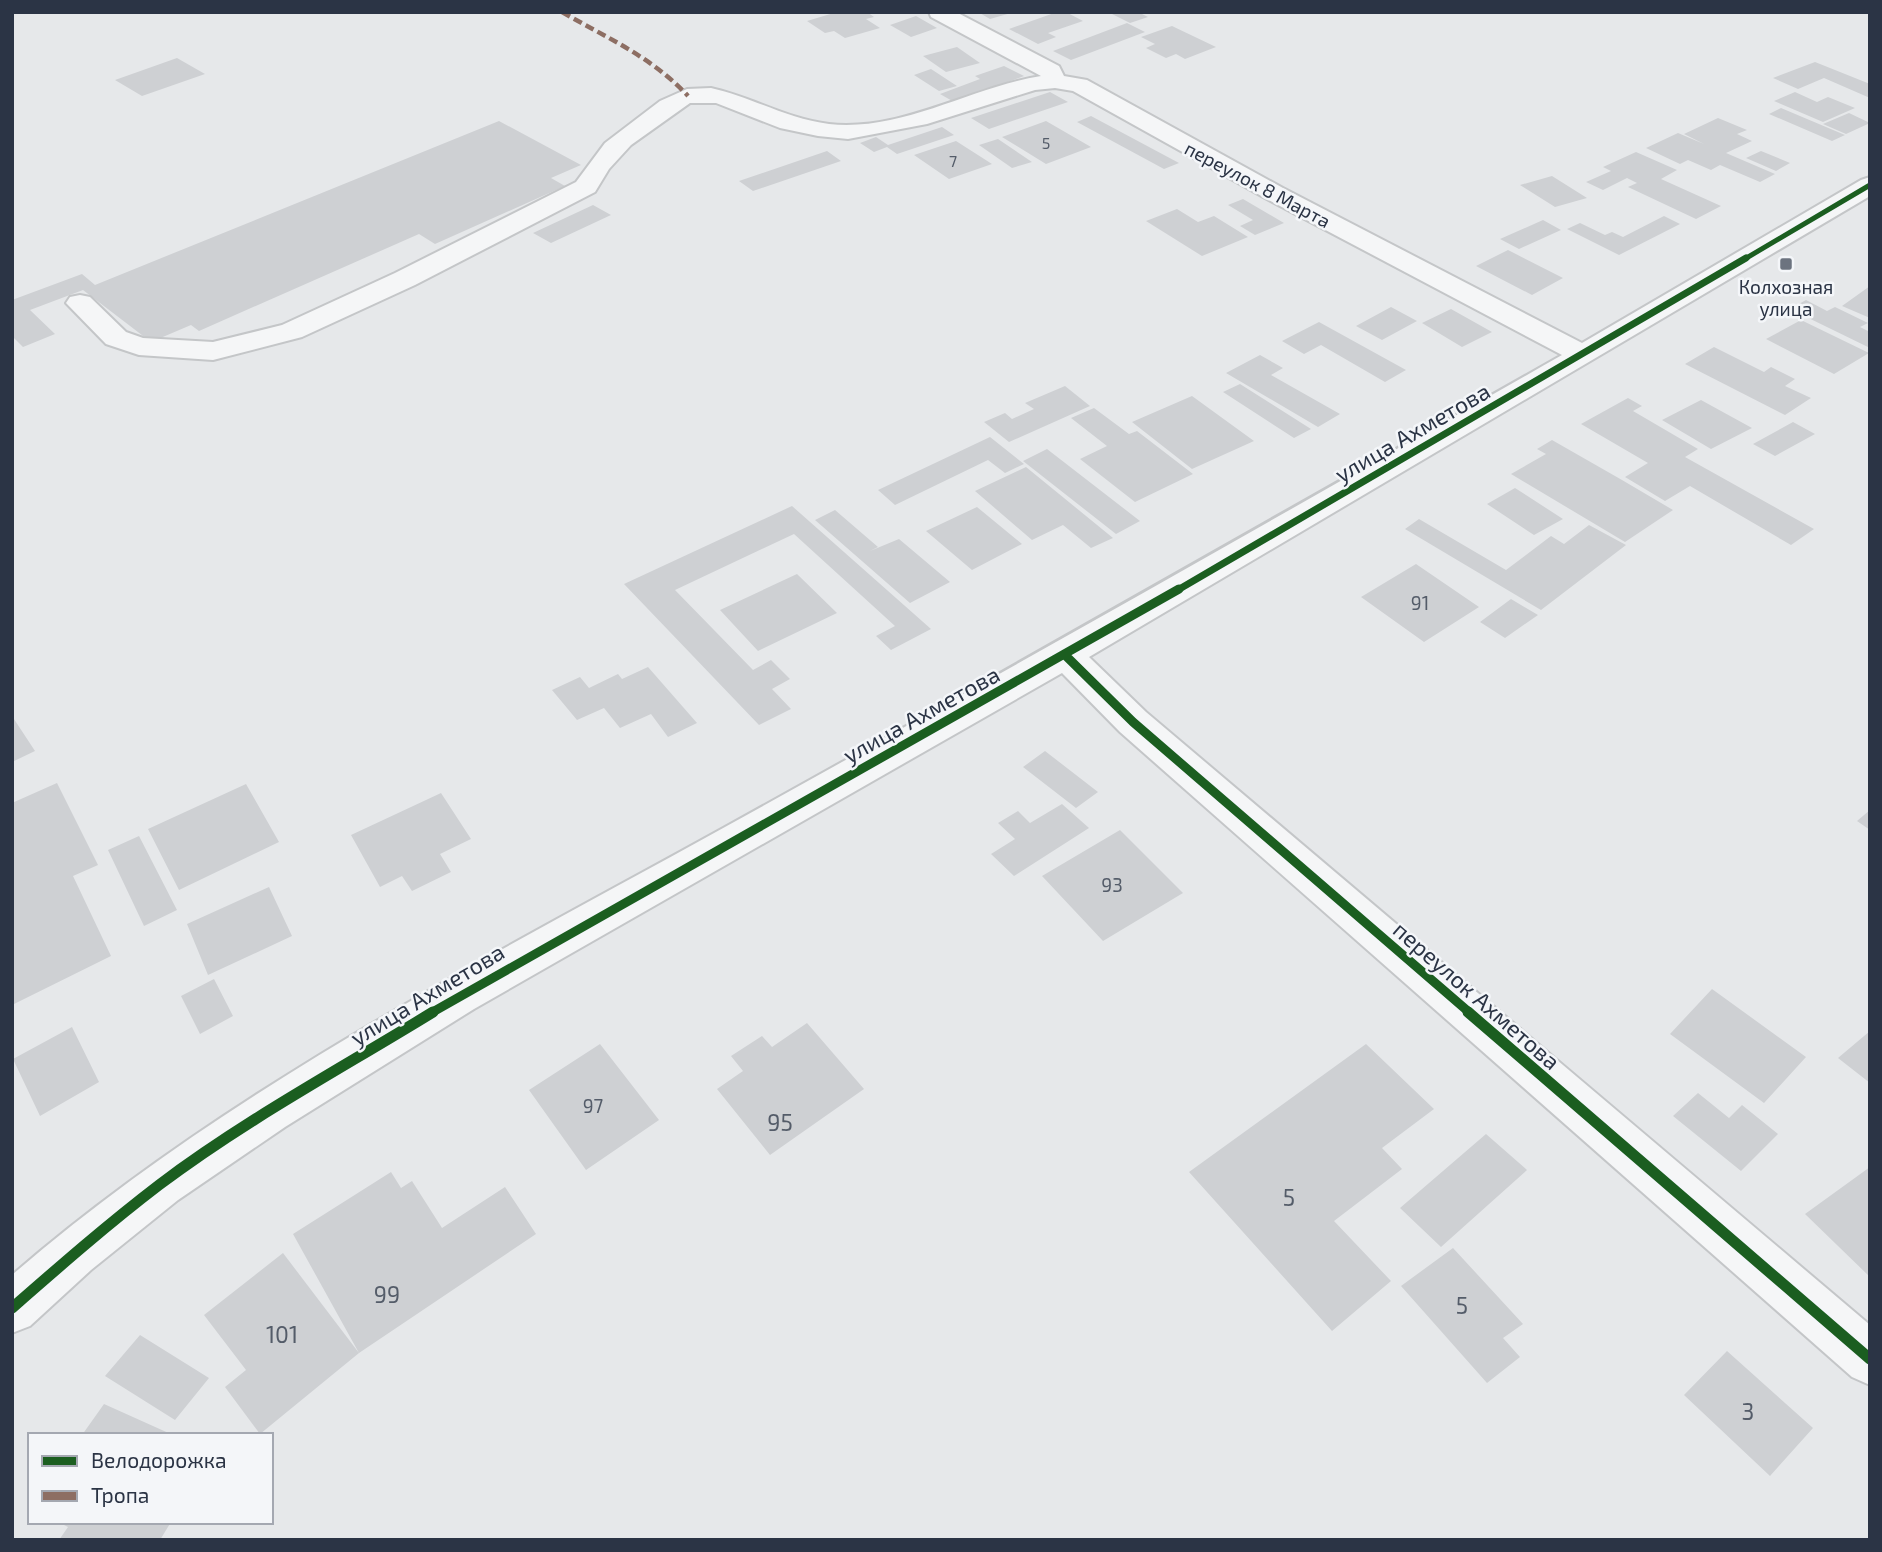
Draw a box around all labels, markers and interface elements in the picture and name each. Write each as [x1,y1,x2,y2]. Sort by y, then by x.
house number: 5 [1042,133,1050,152]
street label: переулок 8 Марта [1181,136,1335,233]
house number: 7 [949,151,957,170]
marker: Колхозная улица [1778,256,1794,272]
place label: Колхозная улица [1739,275,1833,321]
street label: улица Ахметова [1329,376,1495,489]
house number: 91 [1411,591,1429,614]
street label: улица Ахметова [838,659,1005,769]
house number: 93 [1101,873,1123,896]
street label: переулок Ахметова [1387,915,1566,1076]
street label: улица Ахметова [345,937,510,1052]
house number: 97 [583,1094,604,1117]
house number: 95 [767,1108,793,1136]
house number: 5 [1283,1183,1295,1211]
house number: 99 [374,1280,400,1308]
house number: 5 [1456,1291,1468,1319]
house number: 101 [266,1320,298,1348]
house number: 3 [1742,1397,1754,1425]
legend [28,1433,273,1524]
text: Велодорожка [91,1447,227,1472]
text: Тропа [91,1482,149,1507]

